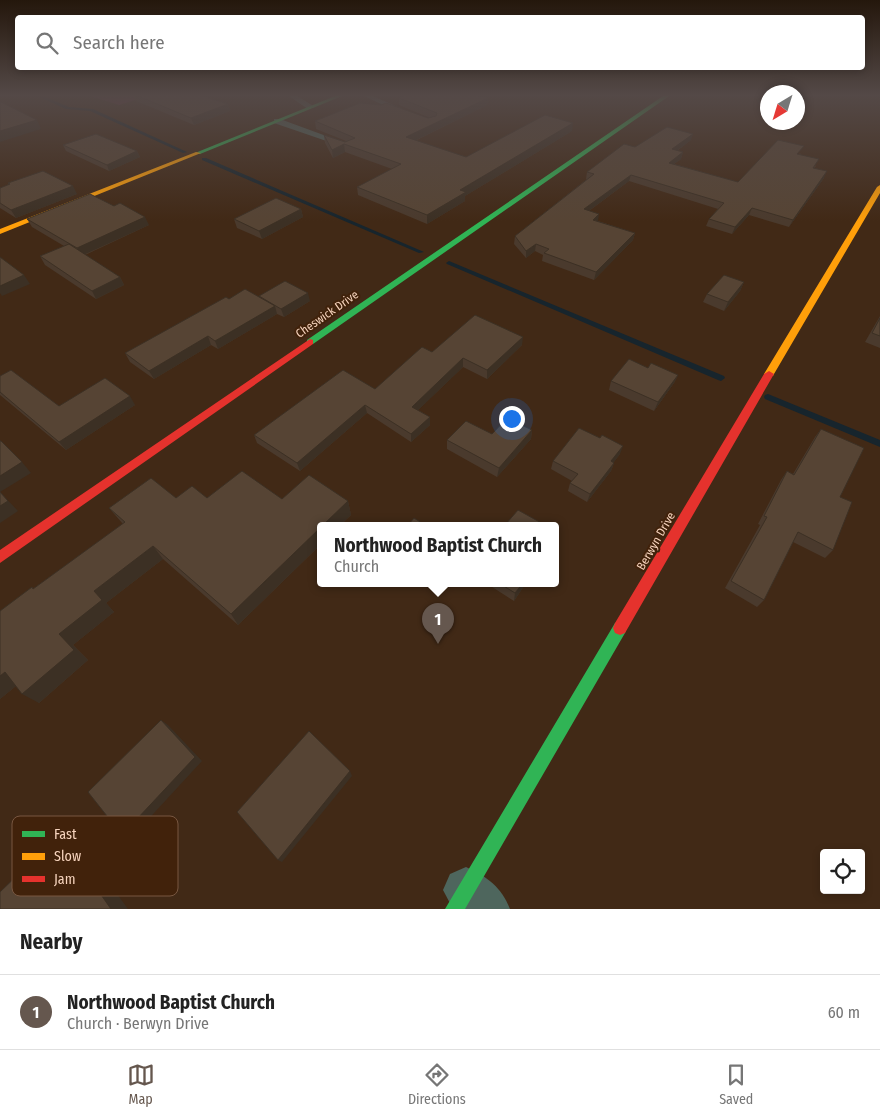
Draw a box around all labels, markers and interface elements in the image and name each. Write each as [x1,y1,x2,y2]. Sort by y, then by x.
search box [15,15,865,70]
icon: search [33,29,61,57]
text: Search here [73,31,165,54]
north arrow [760,85,805,130]
street label: Cheswick Drive [293,287,361,341]
your location [499,406,525,432]
street label: Berwyn Drive [634,510,678,572]
popup [317,522,559,587]
text: Northwood Baptist Church [334,534,542,557]
text: Church [334,557,379,576]
pin: 1 [422,603,454,644]
legend [12,816,178,896]
text: Fast [54,826,77,843]
text: Slow [54,848,81,865]
map controls [820,849,865,894]
button: locate [820,849,865,894]
text: Jam [54,871,75,888]
text: Nearby [20,929,82,955]
text: Northwood Baptist Church [67,991,275,1014]
text: 1 [33,1003,39,1022]
text: 60 m [828,1003,860,1022]
text: Church · Berwyn Drive [67,1014,209,1033]
tab: Map [127,1061,155,1108]
tab: Directions [408,1061,466,1108]
tab: Saved [719,1061,753,1108]

